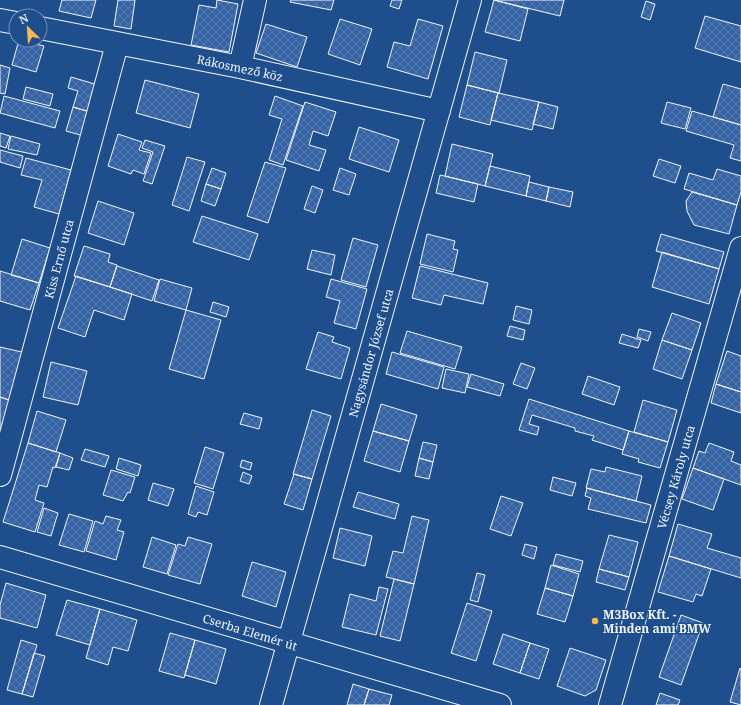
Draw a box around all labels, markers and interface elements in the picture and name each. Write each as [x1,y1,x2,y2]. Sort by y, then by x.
north arrow [8,8,48,48]
text: N [16,10,31,27]
street label: Rákosmező köz [195,51,285,85]
street label: Kiss Ernő utca [40,217,78,301]
street label: Nagysándor József utca [344,286,398,419]
street label: Vécsey Károly utca [653,423,699,531]
place label: M3Box Kft. - Minden ami BMW [603,606,711,637]
street label: Cserba Elemér út [201,610,299,654]
marker: M3Box Kft. - Minden ami BMW [590,616,600,626]

